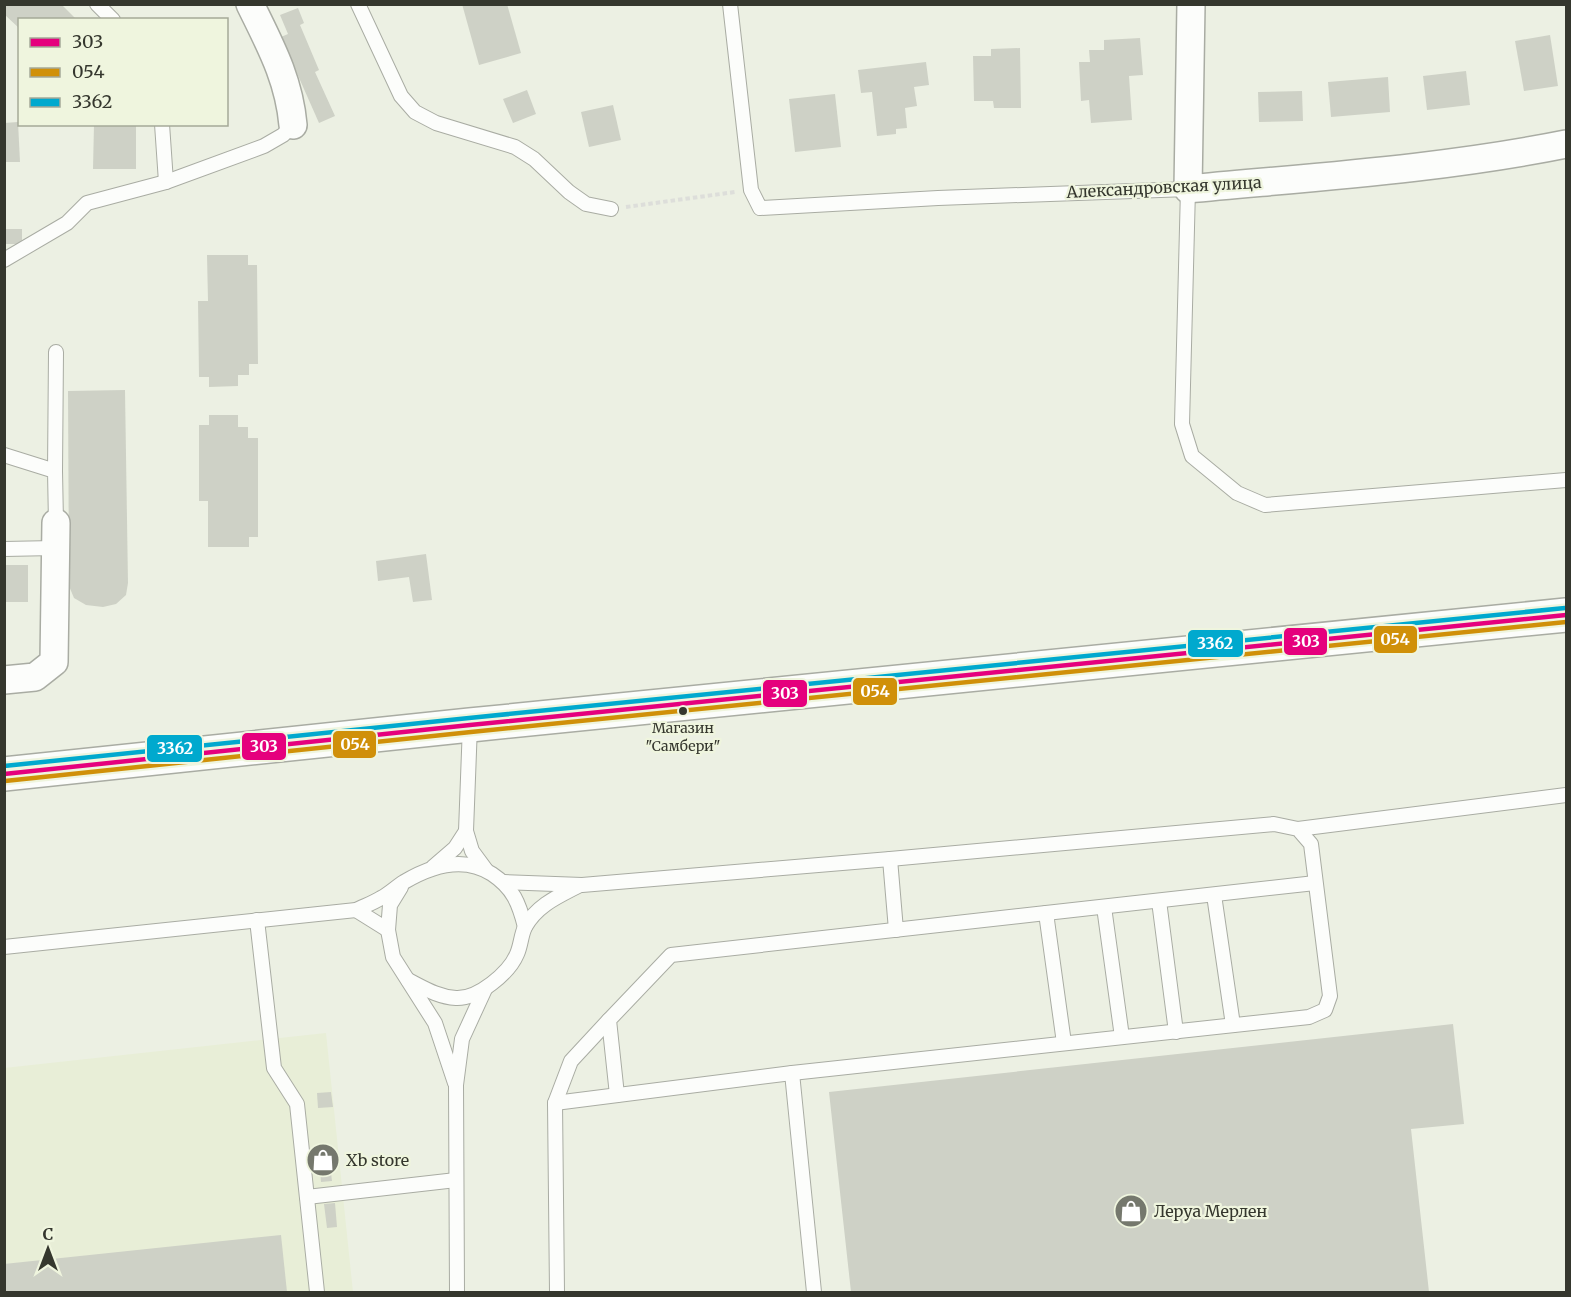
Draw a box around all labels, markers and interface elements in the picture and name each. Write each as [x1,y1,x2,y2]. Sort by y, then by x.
legend [18,18,228,126]
text: 303 [72,30,103,53]
text: 054 [72,60,105,83]
text: 3362 [72,90,112,113]
street label: Александровская улица [1065,172,1262,202]
line badge: 054 [1373,625,1418,654]
line badge: 303 [1283,627,1328,656]
line badge: 3362 [1187,629,1244,658]
text: 054 [1380,629,1410,649]
text: 303 [1292,631,1320,651]
text: 3362 [1197,633,1233,653]
line badge: 054 [852,677,898,706]
line badge: 303 [762,679,808,708]
text: 054 [860,681,890,701]
text: 303 [771,683,799,703]
marker: Магазин "Самбери" [677,705,689,717]
place label: Магазин "Самбери" [645,719,721,755]
line badge: 054 [332,730,377,759]
line badge: 303 [241,732,287,761]
line badge: 3362 [146,734,203,763]
text: 054 [340,734,370,754]
text: 303 [250,736,278,756]
text: 3362 [157,738,193,758]
shop icon: Xb store [305,1142,341,1178]
place label: Xb store [346,1150,409,1170]
shop icon: Леруа Мерлен [1113,1193,1149,1229]
place label: Леруа Мерлен [1154,1201,1267,1221]
north arrow [18,1219,78,1279]
text: С [43,1224,53,1244]

